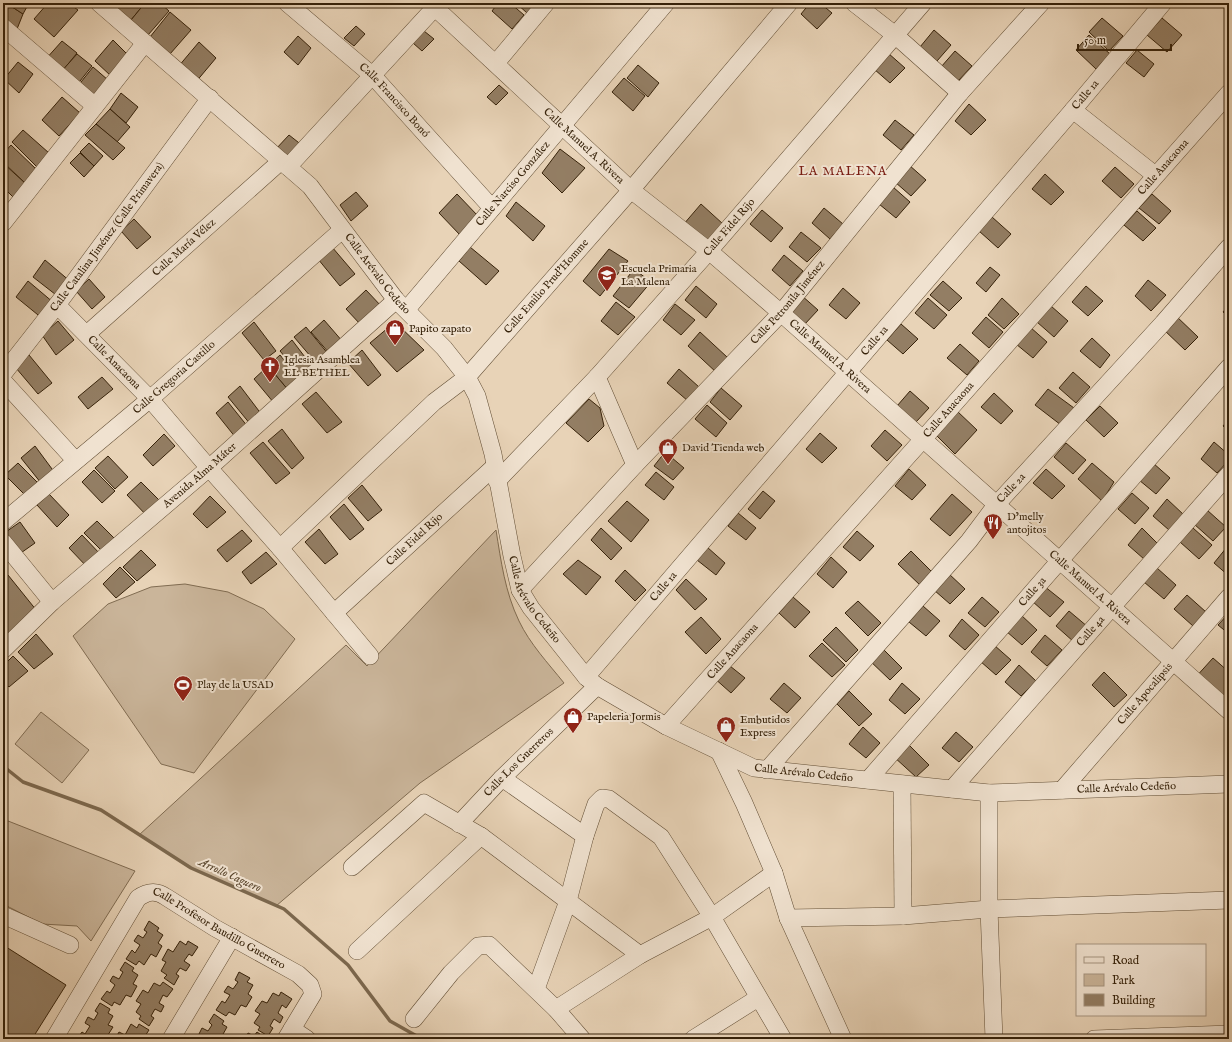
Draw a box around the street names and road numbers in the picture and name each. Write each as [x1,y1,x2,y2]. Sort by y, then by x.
street label: Calle Francisco Bonó [356,60,432,141]
street label: Calle 1a [1069,77,1102,113]
street label: Calle Manuel A. Rivera [540,105,627,187]
street label: Calle Anacaona [1135,136,1192,198]
street label: Calle Narciso González [473,138,553,229]
street label: Calle Catalina Jiménez (Calle Primavera) [47,159,167,315]
street label: Calle Fidel Rijo [701,196,758,259]
street label: Calle María Vélez [149,216,219,279]
street label: Calle Arévalo Cedeño [341,231,413,317]
street label: Calle Emilio Prud'Homme [501,236,592,337]
street label: Calle Petronila Jiménez [747,257,828,348]
street label: Calle Manuel A. Rivera [786,316,874,397]
street label: Calle 1a [858,323,891,359]
street label: Calle Anacaona [84,333,144,393]
street label: Calle Gregoria Castillo [130,338,218,417]
street label: Calle Anacaona [920,379,977,441]
street label: Avenida Alma Máter [159,440,239,512]
street label: Calle 2a [994,470,1029,506]
street label: Calle Fidel Rijo [383,510,446,569]
street label: Calle Manuel A. Rivera [1046,547,1134,628]
street label: Calle Arévalo Cedeño [505,554,563,646]
street label: Calle 1a [647,569,680,605]
street label: Calle 3a [1016,574,1049,610]
street label: Calle 4a [1073,613,1108,650]
street label: Calle Anacaona [704,621,762,682]
street label: Calle Apocalipsis [1114,660,1176,728]
street label: Calle Los Guerreros [481,725,557,800]
street label: Calle Arévalo Cedeño [754,761,854,785]
street label: Calle Arévalo Cedeño [1077,779,1176,797]
street label: Calle Profesor Baudillo Guerrero [151,885,288,973]

